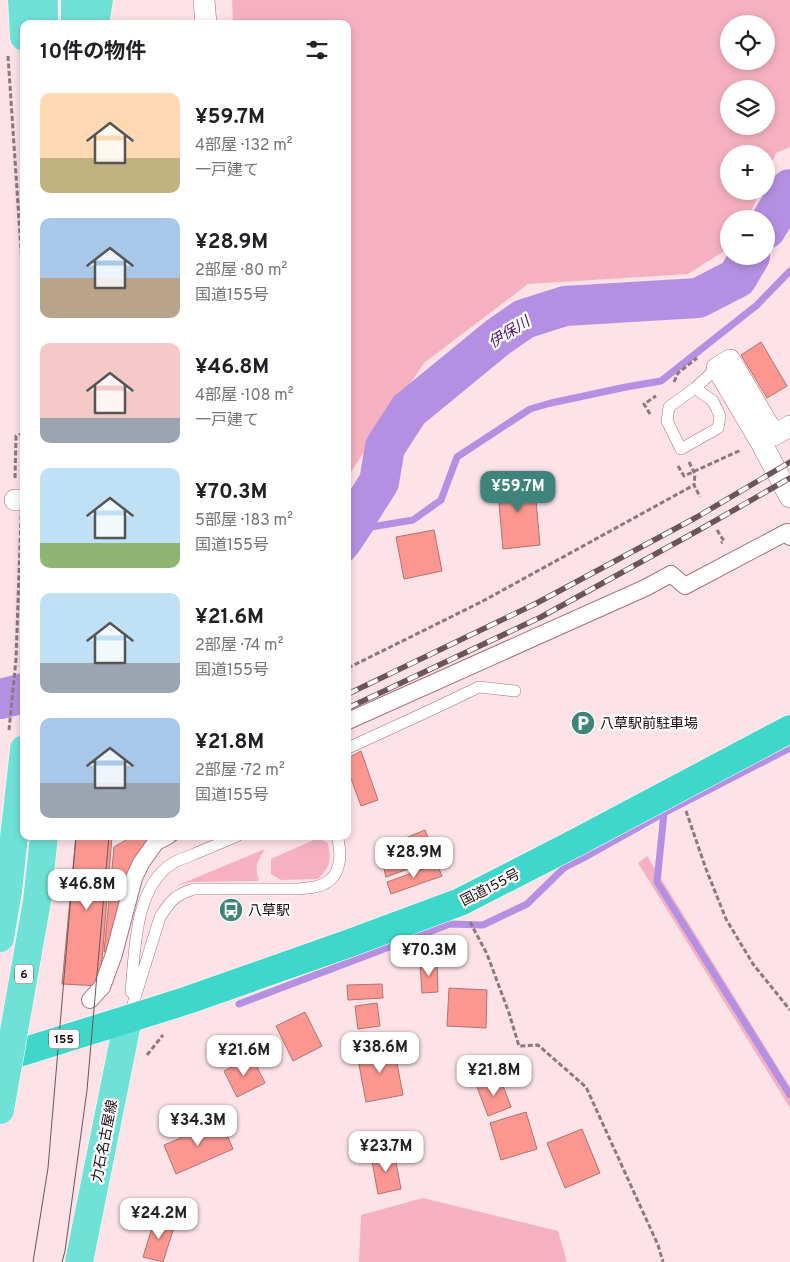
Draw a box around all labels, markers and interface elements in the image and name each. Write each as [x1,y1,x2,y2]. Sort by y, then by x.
map controls [720,15,775,265]
button: locate [720,15,775,70]
icon: filters [303,36,331,64]
text: 10件の物件 [40,39,146,66]
button: layers [720,80,775,135]
text: ¥59.7M [195,104,265,131]
icon: home [80,113,140,173]
text: 4部屋 · 132 m² [195,136,293,156]
button: + [720,145,775,200]
text: 一戸建て [195,161,259,181]
button: − [720,210,775,265]
text: ¥28.9M [195,229,268,256]
icon: home [80,238,140,298]
text: 2部屋 · 80 m² [195,261,287,281]
text: 国道155号 [195,286,269,306]
water label: 伊保川 [486,312,536,353]
text: ¥46.8M [195,354,269,381]
icon: home [80,363,140,423]
text: 4部屋 · 108 m² [195,386,294,406]
text: 一戸建て [195,411,259,431]
pin: ¥59.7M [477,470,559,513]
text: ¥59.7M [491,477,545,497]
text: ¥70.3M [195,479,267,506]
icon: home [80,488,140,548]
text: 5部屋 · 183 m² [195,511,293,531]
text: 国道155号 [195,536,269,556]
text: ¥21.6M [195,604,264,631]
icon: home [80,613,140,673]
text: 2部屋 · 74 m² [195,636,283,656]
text: 国道155号 [195,661,269,681]
parking icon: 八草駅前駐車場 [570,710,596,736]
place label: 八草駅前駐車場 [600,715,698,733]
text: ¥21.8M [195,729,264,756]
icon: home [80,738,140,798]
text: 2部屋 · 72 m² [195,761,285,781]
text: 国道155号 [195,786,269,806]
pin: ¥28.9M [373,836,455,879]
text: ¥28.9M [386,843,442,863]
street label: 国道155号 [458,866,523,911]
pin: ¥46.8M [46,868,128,911]
text: ¥46.8M [59,875,115,895]
bus stop icon: 八草駅 [218,897,244,923]
place label: 八草駅 [248,903,290,920]
pin: ¥70.3M [388,934,470,977]
text: ¥70.3M [401,941,457,961]
road number: 6 [15,964,33,984]
road number: 155 [49,1030,79,1048]
pin: ¥38.6M [339,1032,421,1074]
pin: ¥21.6M [203,1034,285,1077]
text: ¥38.6M [352,1038,408,1058]
text: ¥21.6M [218,1041,270,1061]
pin: ¥21.8M [453,1054,535,1097]
text: ¥21.8M [468,1061,520,1081]
street label: 力石名古屋線 [89,1098,122,1184]
pin: ¥34.3M [157,1104,239,1147]
text: ¥34.3M [170,1111,226,1131]
pin: ¥23.7M [345,1130,427,1173]
text: ¥23.7M [360,1137,412,1157]
pin: ¥24.2M [118,1198,200,1240]
text: ¥24.2M [131,1204,187,1224]

